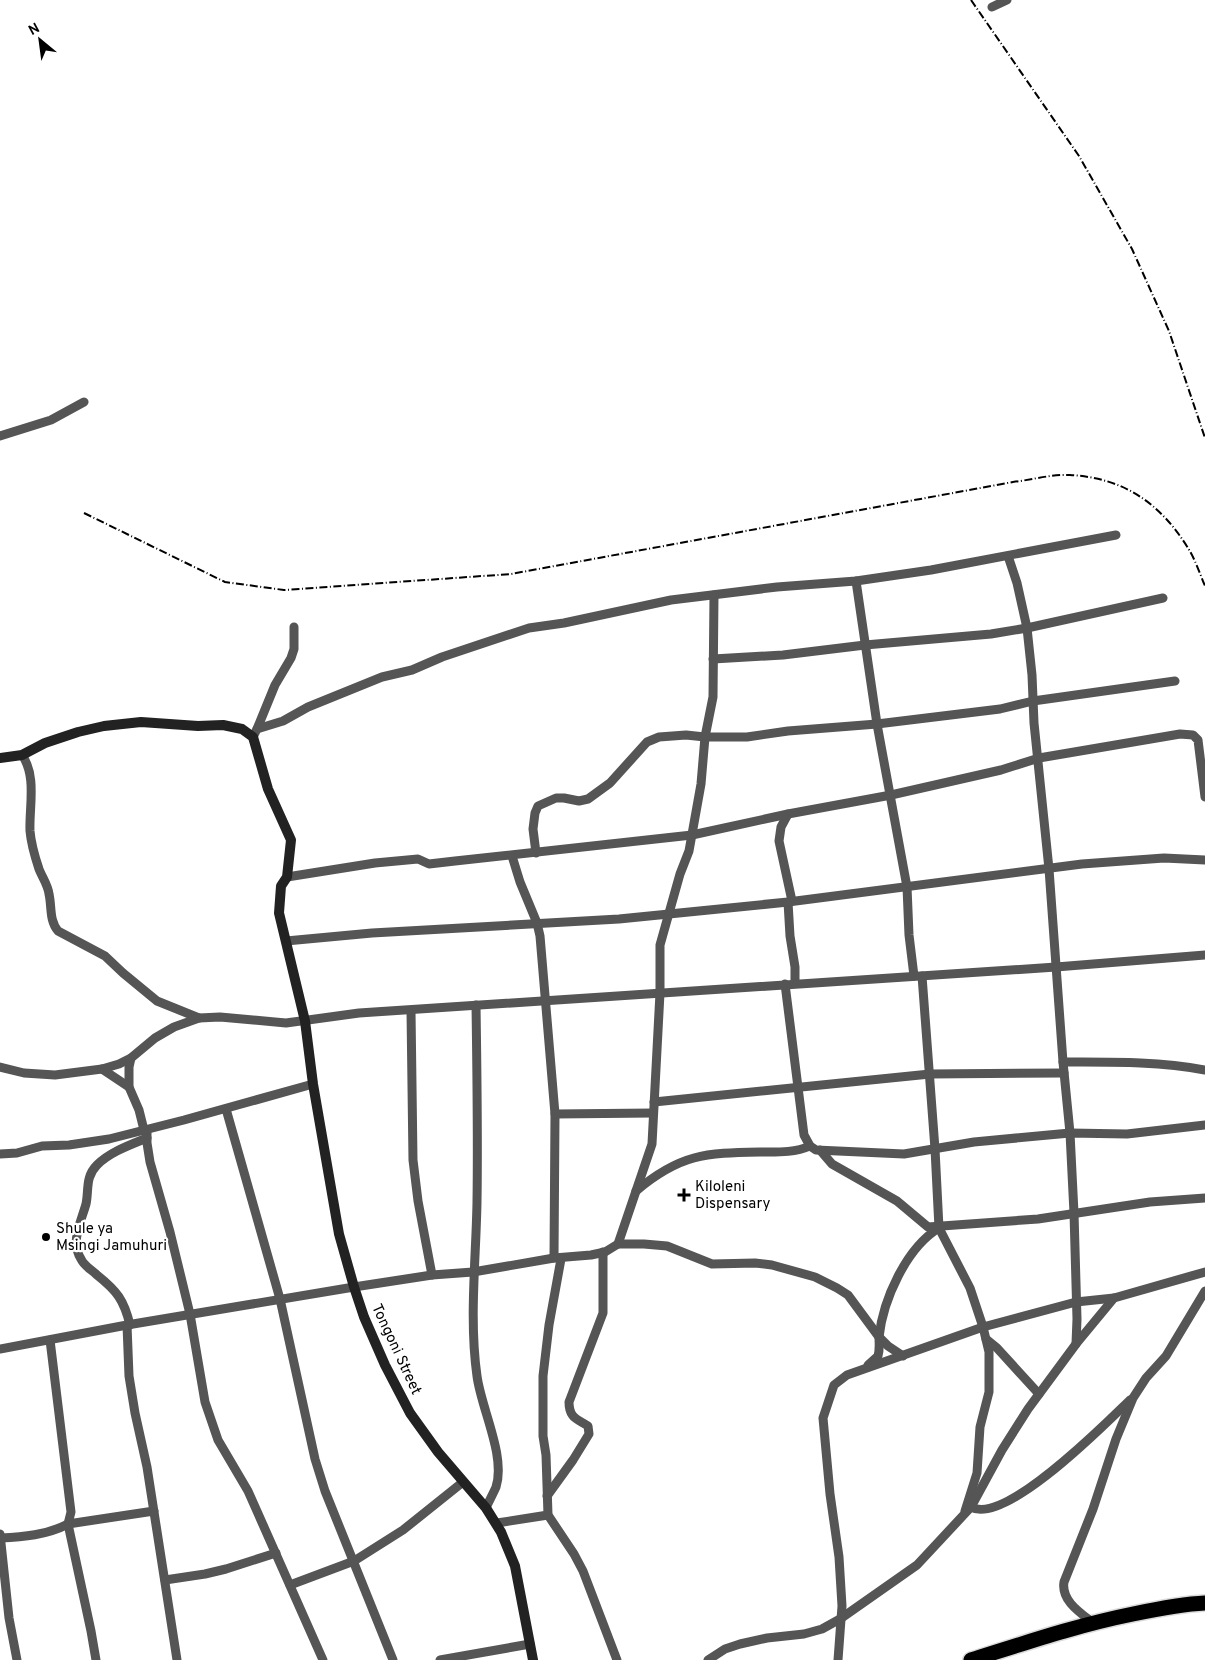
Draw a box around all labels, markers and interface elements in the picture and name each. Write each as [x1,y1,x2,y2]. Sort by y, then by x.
north arrow [15,15,65,65]
text: N [26,20,43,40]
place label: Kiloleni Dispensary [695,1178,770,1214]
marker: Kiloleni Dispensary [677,1188,691,1202]
place label: Shule ya Msingi Jamuhuri [56,1220,167,1256]
marker: Shule ya Msingi Jamuhuri [40,1231,52,1243]
street label: Tongoni Street [366,1301,425,1398]

